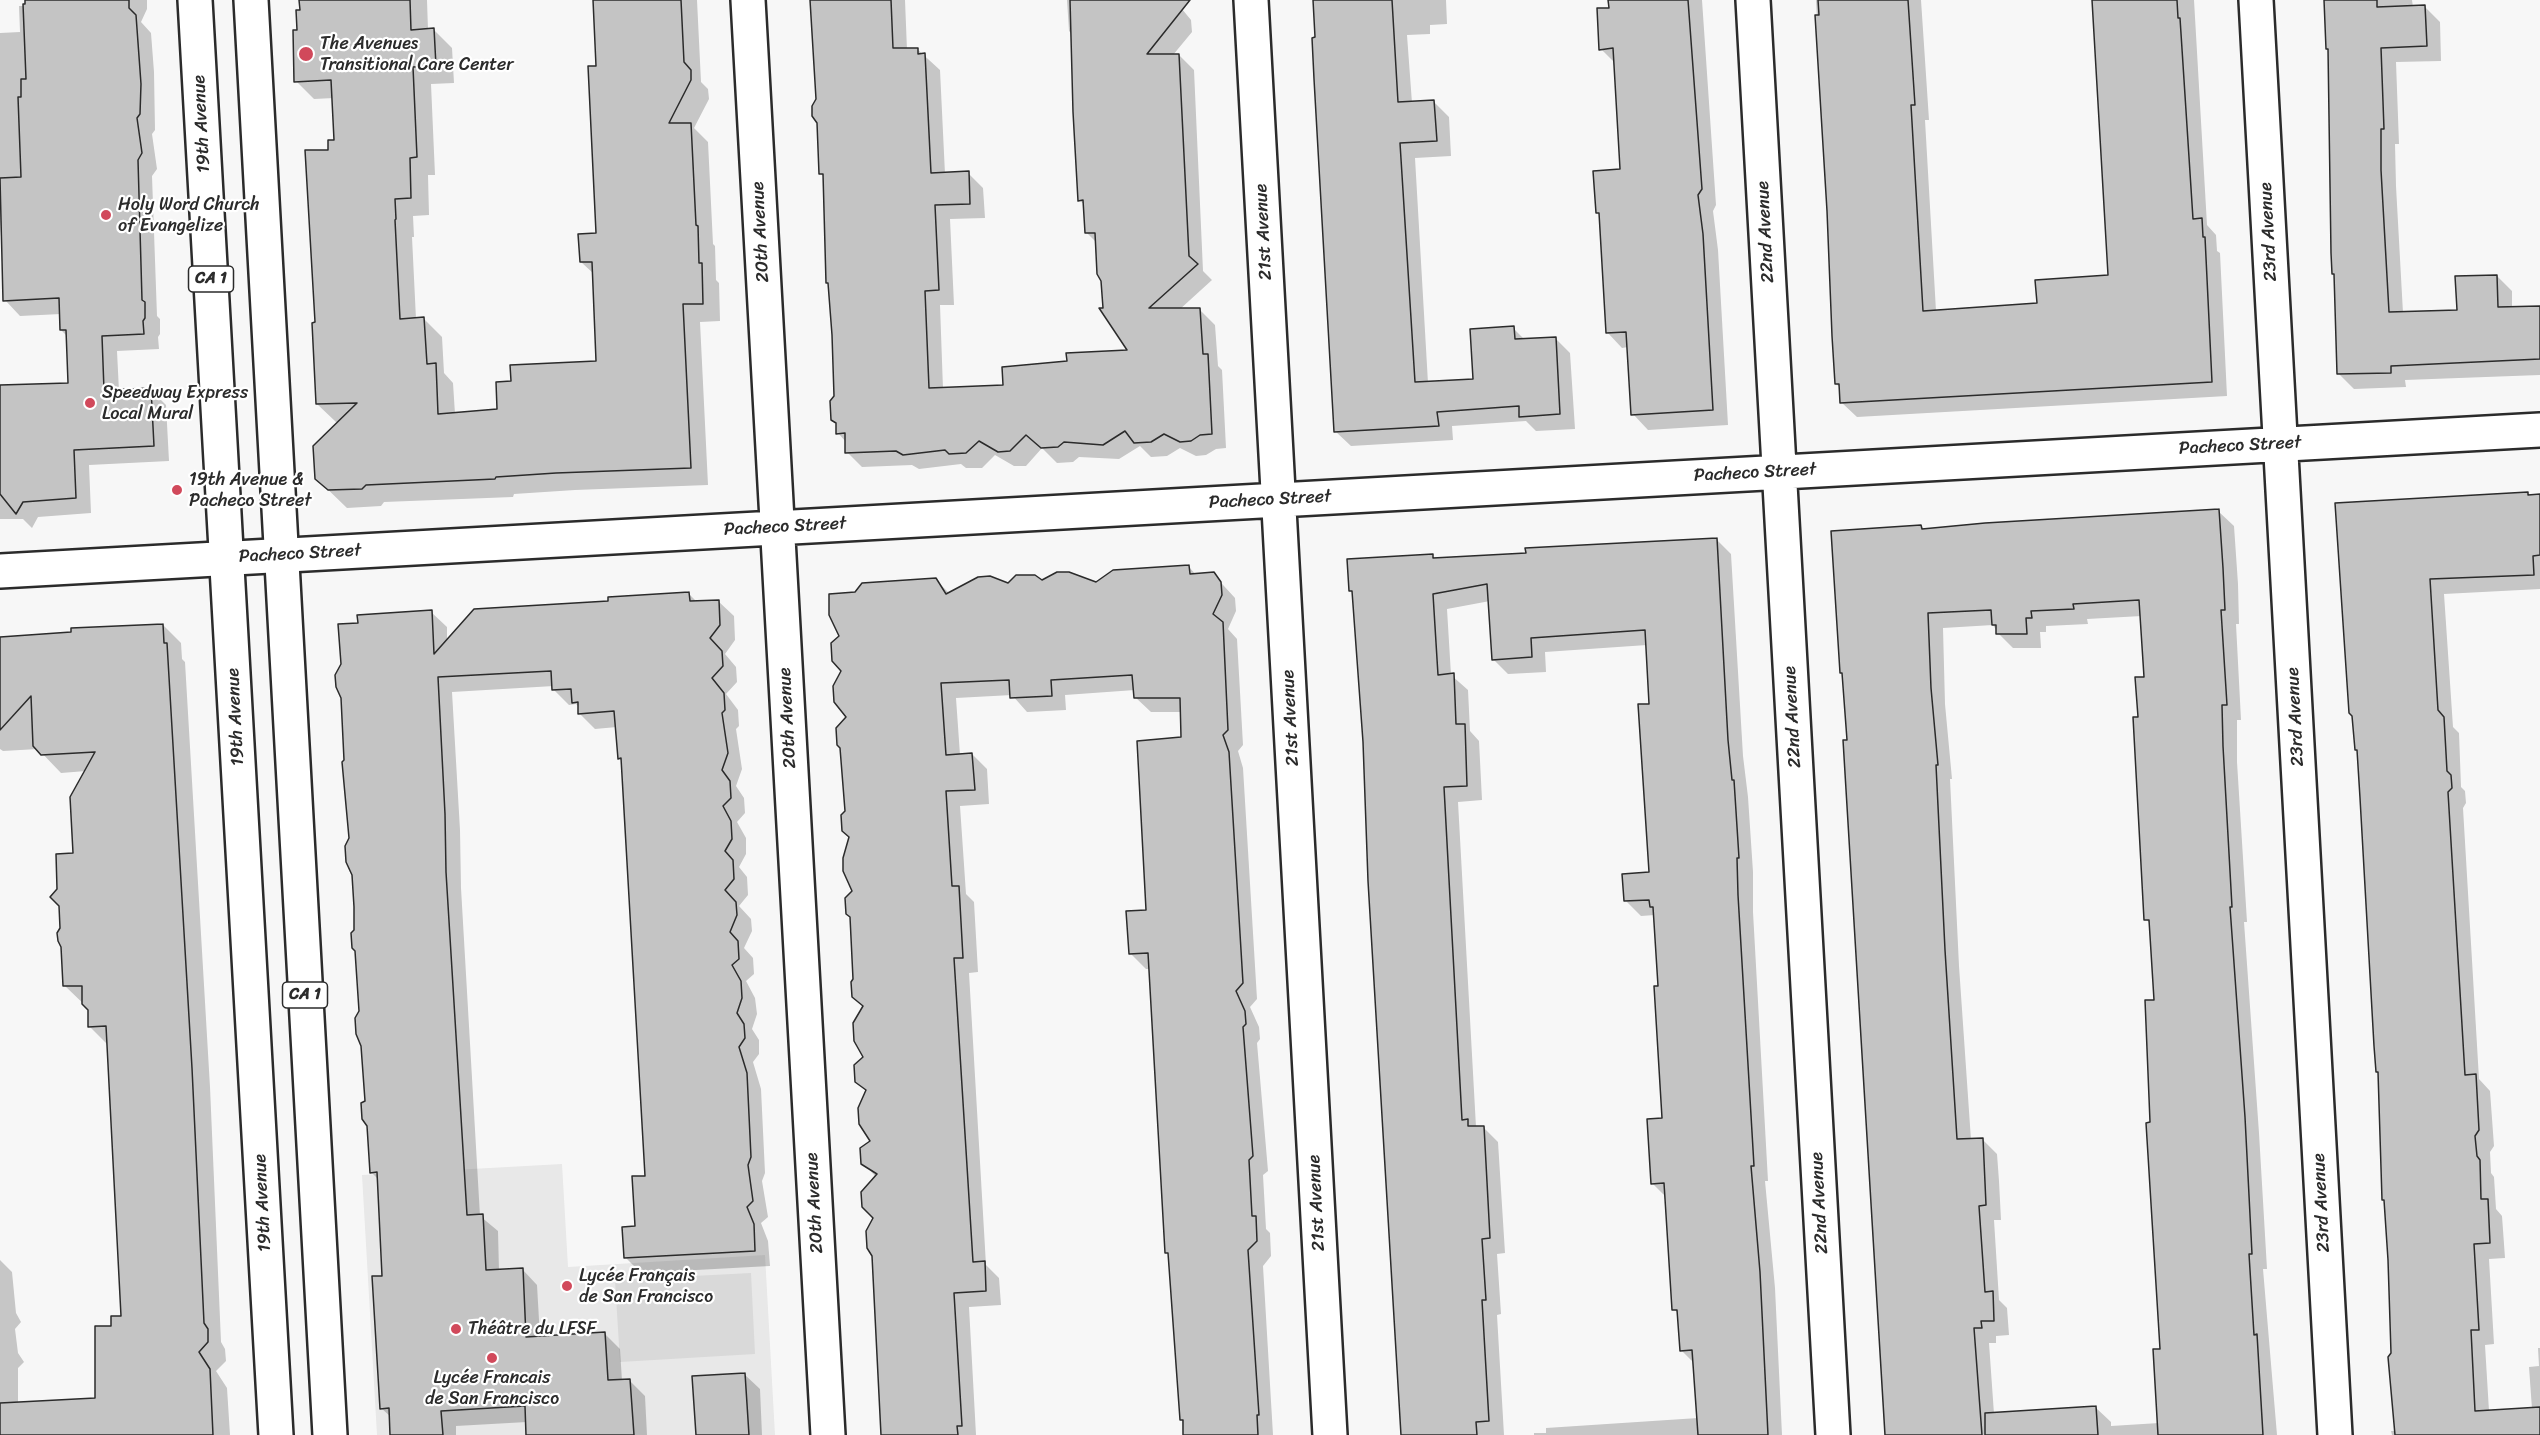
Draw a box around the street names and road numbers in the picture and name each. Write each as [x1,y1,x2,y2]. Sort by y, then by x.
street label: 19th Avenue [189,74,215,174]
street label: 22nd Avenue [1753,180,1779,284]
street label: 20th Avenue [748,181,774,283]
street label: 23rd Avenue [2256,182,2282,282]
street label: 21st Avenue [1251,183,1277,281]
road number: CA 1 [188,266,234,292]
street label: Pacheco Street [2178,432,2302,460]
street label: Pacheco Street [1693,459,1817,487]
street label: Pacheco Street [1208,486,1332,514]
street label: Pacheco Street [723,513,847,541]
street label: Pacheco Street [238,540,362,568]
street label: 22nd Avenue [1780,665,1806,769]
street label: 19th Avenue [223,667,249,767]
street label: 20th Avenue [775,667,801,769]
street label: 23rd Avenue [2283,667,2309,767]
street label: 21st Avenue [1278,669,1304,767]
road number: CA 1 [282,982,328,1008]
street label: 22nd Avenue [1807,1151,1833,1255]
street label: 20th Avenue [802,1152,828,1254]
street label: 19th Avenue [250,1153,276,1253]
street label: 23rd Avenue [2309,1153,2335,1253]
street label: 21st Avenue [1304,1154,1330,1252]

